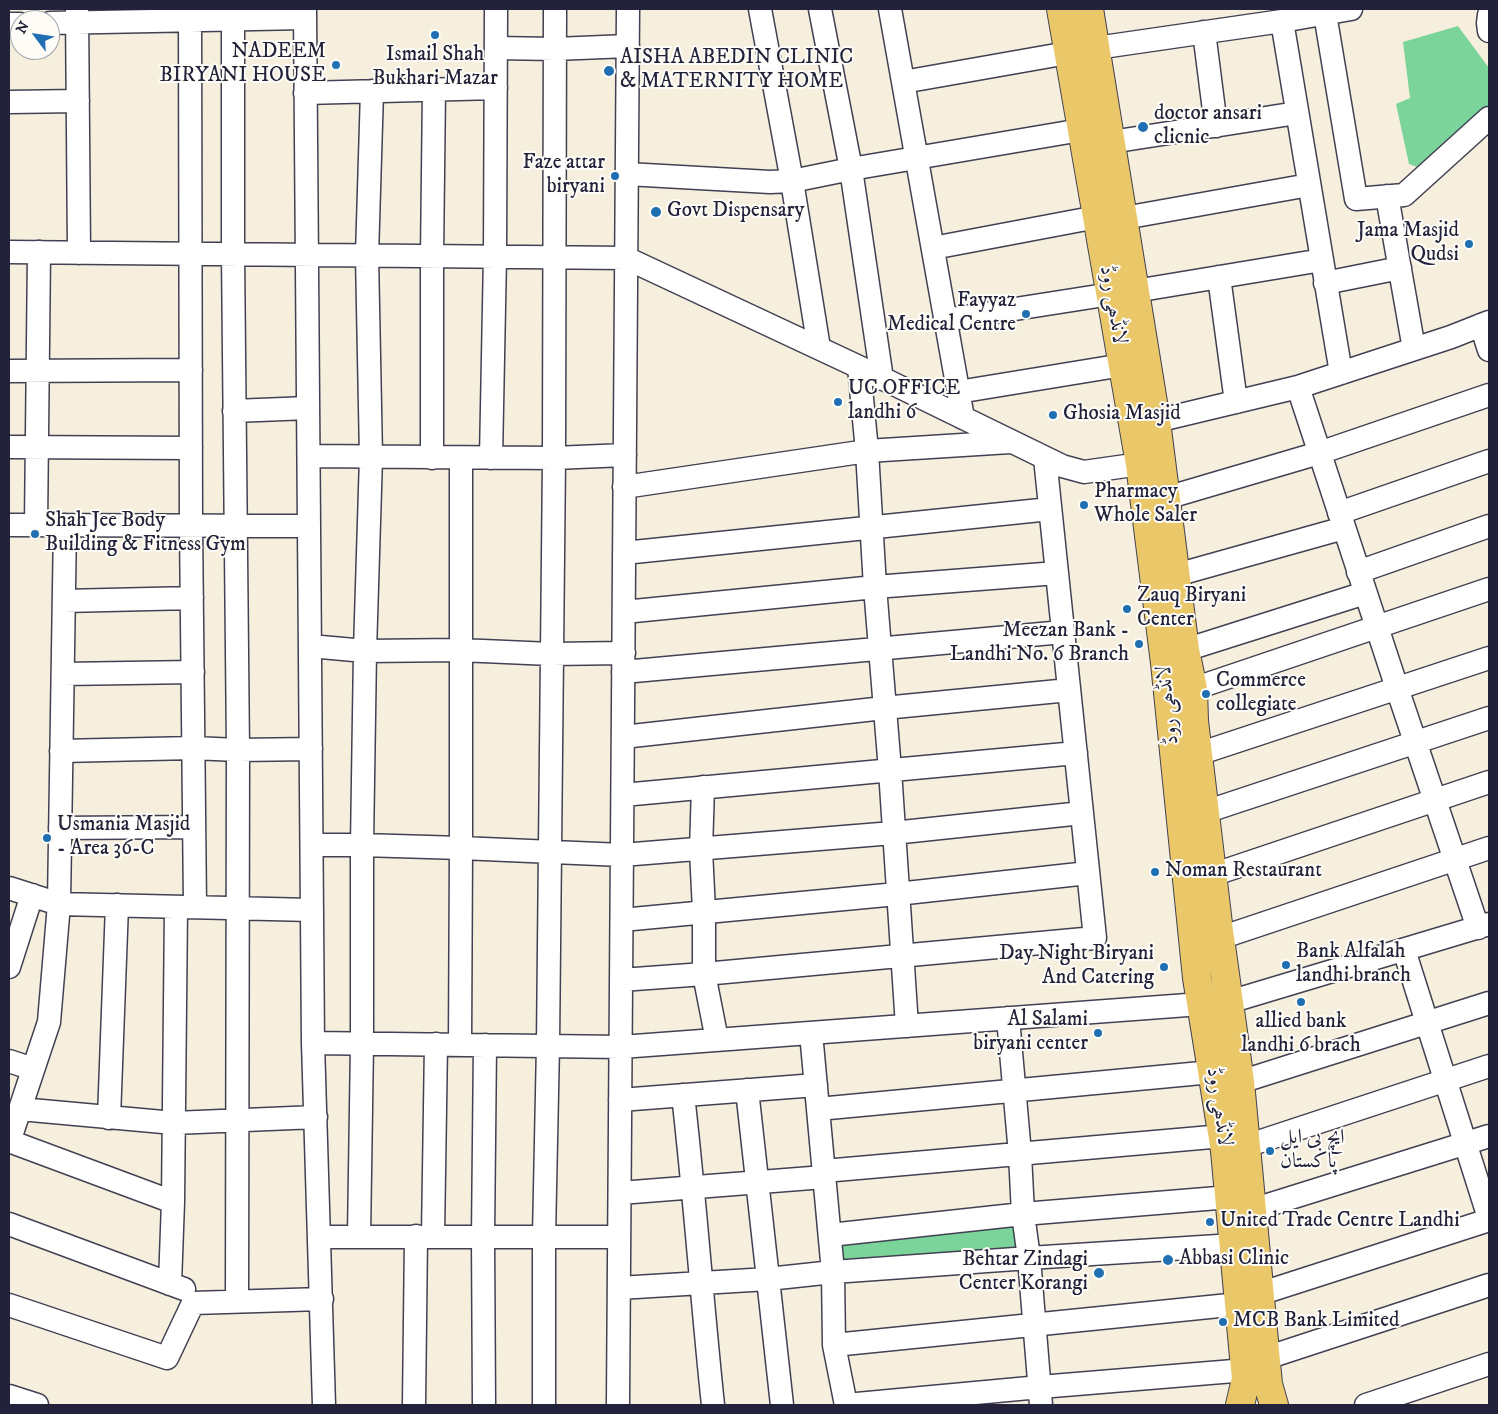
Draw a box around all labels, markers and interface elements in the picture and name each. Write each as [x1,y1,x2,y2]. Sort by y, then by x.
north arrow [10,10,60,60]
text: N [12,18,34,37]
marker: Ismail Shah Bukhari Mazar [429,29,441,41]
place label: NADEEM BIRYANI HOUSE [160,40,326,90]
place label: Ismail Shah Bukhari Mazar [372,43,498,93]
place label: AISHA ABEDIN CLINIC & MATERNITY HOME [620,46,853,96]
marker: NADEEM BIRYANI HOUSE [330,59,342,71]
marker: AISHA ABEDIN CLINIC & MATERNITY HOME [602,64,616,78]
place label: doctor ansari clicnic [1154,102,1262,152]
marker: doctor ansari clicnic [1136,120,1150,134]
place label: Faze attar biryani [522,151,605,201]
marker: Faze attar biryani [609,170,621,182]
place label: Govt Dispensary [667,199,804,225]
marker: Govt Dispensary [649,205,663,219]
place label: Jama Masjid Qudsi [1357,219,1459,269]
marker: Jama Masjid Qudsi [1463,238,1475,250]
street label: لانڈھی روڈ [1093,264,1131,346]
place label: Fayyaz Medical Centre [887,289,1016,339]
marker: Fayyaz Medical Centre [1020,308,1032,320]
place label: UC OFFICE landhi 6 [848,377,960,427]
marker: UC OFFICE landhi 6 [832,396,844,408]
place label: Ghosia Masjid [1063,402,1181,428]
marker: Ghosia Masjid [1047,409,1059,421]
place label: Pharmacy Whole Saler [1094,480,1197,530]
marker: Pharmacy Whole Saler [1078,499,1090,511]
place label: Shah Jee Body Building & Fitness Gym [45,509,246,559]
marker: Shah Jee Body Building & Fitness Gym [29,528,41,540]
place label: Zauq Biryani Center [1137,584,1246,634]
marker: Zauq Biryani Center [1121,603,1133,615]
place label: Meezan Bank - Landhi No. 6 Branch [950,619,1129,669]
marker: Meezan Bank - Landhi No. 6 Branch [1133,638,1145,650]
street label: لانڈھی روڈ [1152,664,1186,746]
place label: Commerce collegiate [1216,669,1306,719]
marker: Commerce collegiate [1200,688,1212,700]
place label: Usmania Masjid - Area 36-C [57,813,190,863]
marker: Usmania Masjid - Area 36-C [41,832,53,844]
place label: Noman Restaurant [1165,859,1322,885]
marker: Noman Restaurant [1149,866,1161,878]
place label: Bank Alfalah landhi branch [1296,940,1411,990]
place label: Day Night Biryani And Catering [999,942,1154,992]
marker: Bank Alfalah landhi branch [1280,959,1292,971]
marker: Day Night Biryani And Catering [1158,961,1170,973]
marker: allied bank landhi 6 brach [1295,996,1307,1008]
place label: Al Salami biryani center [973,1008,1088,1058]
place label: allied bank landhi 6 brach [1241,1010,1361,1060]
marker: Al Salami biryani center [1092,1027,1104,1039]
street label: لانڈھی روڈ [1199,1066,1237,1148]
place label: ایچ بی ایل پاکستان [1280,1126,1345,1176]
marker: ایچ بی ایل پاکستان [1264,1145,1276,1157]
place label: United Trade Centre Landhi [1220,1209,1460,1235]
marker: United Trade Centre Landhi [1204,1216,1216,1228]
place label: Abbasi Clinic [1179,1247,1289,1273]
place label: Behtar Zindagi Center Korangi [959,1248,1088,1298]
marker: Abbasi Clinic [1161,1253,1175,1267]
marker: Behtar Zindagi Center Korangi [1092,1266,1106,1280]
place label: MCB Bank Limited [1233,1309,1399,1335]
marker: MCB Bank Limited [1217,1316,1229,1328]

